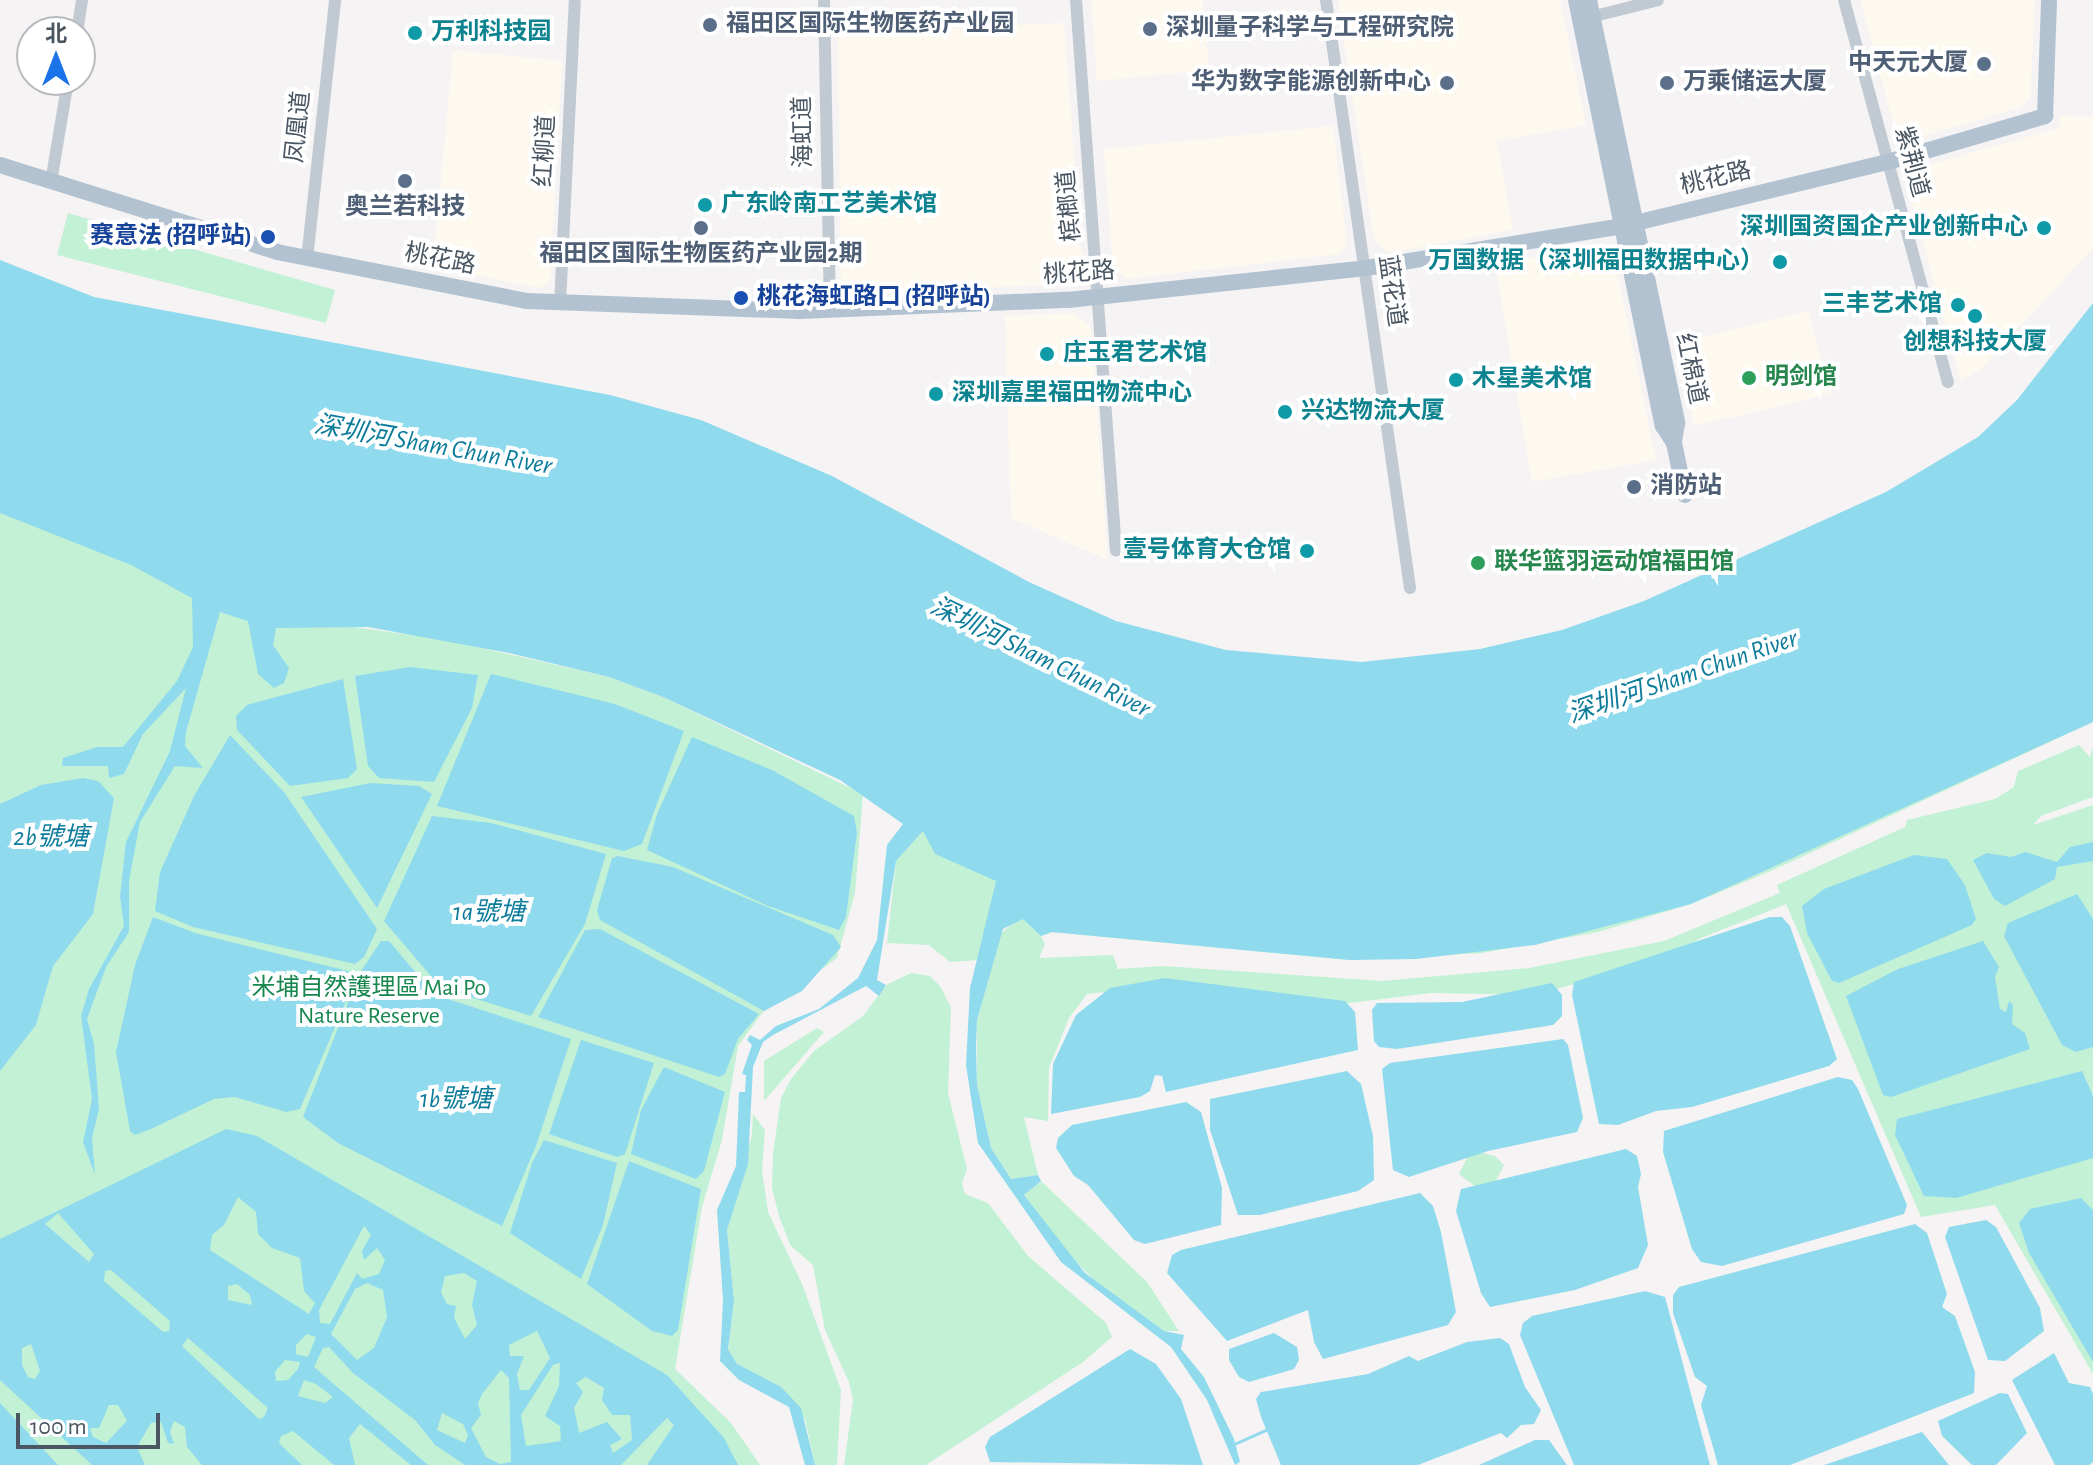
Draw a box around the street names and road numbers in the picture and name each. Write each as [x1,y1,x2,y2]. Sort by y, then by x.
street label: 凤凰道 [281,90,317,164]
street label: 海虹道 [789,96,819,168]
street label: 红柳道 [530,114,562,188]
street label: 紫荆道 [1888,123,1934,201]
street label: 桃花路 [1678,157,1754,201]
street label: 槟榔道 [1053,169,1087,243]
street label: 桃花路 [402,239,478,281]
street label: 蓝花道 [1372,253,1410,329]
street label: 桃花路 [1042,257,1116,291]
street label: 红棉道 [1668,331,1712,407]

